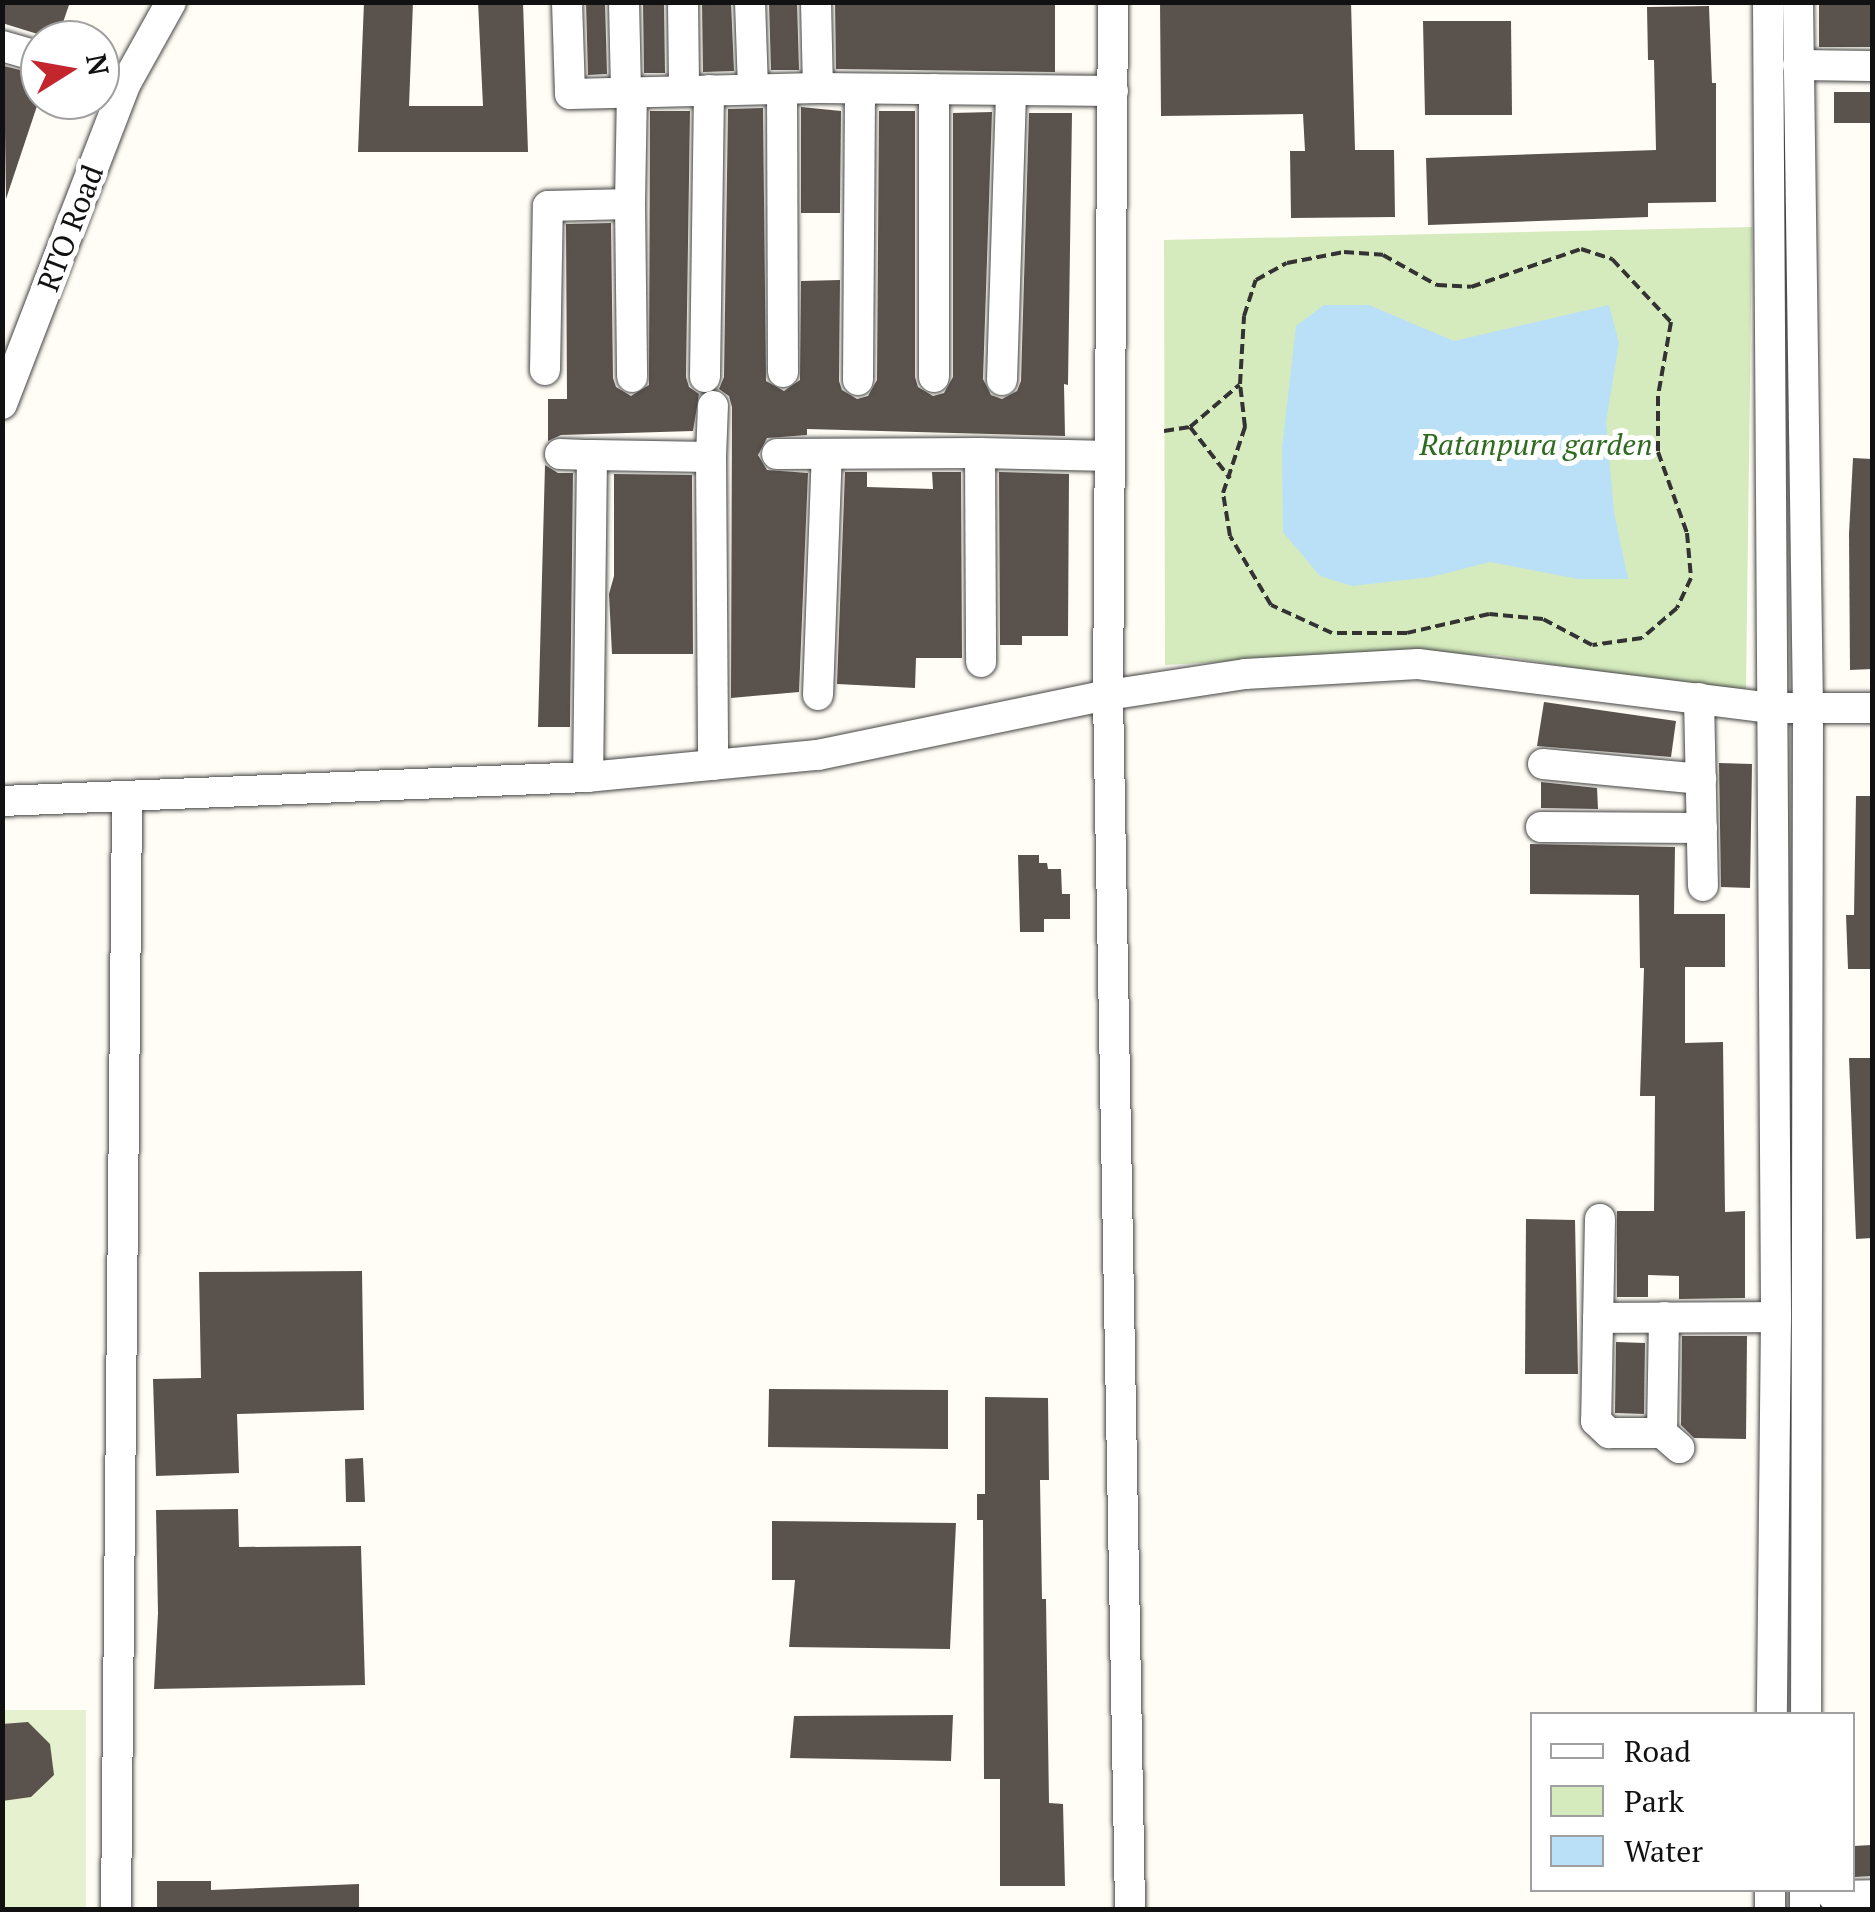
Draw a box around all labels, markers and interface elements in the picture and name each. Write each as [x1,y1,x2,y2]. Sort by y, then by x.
north arrow [20,20,120,120]
text: N [78,51,118,79]
street label: RTO Road [30,160,110,296]
park label: Ratanpura garden [1419,426,1653,462]
legend [1530,1712,1855,1892]
text: Road [1624,1731,1691,1771]
text: Park [1624,1781,1684,1821]
text: Water [1624,1831,1703,1871]

